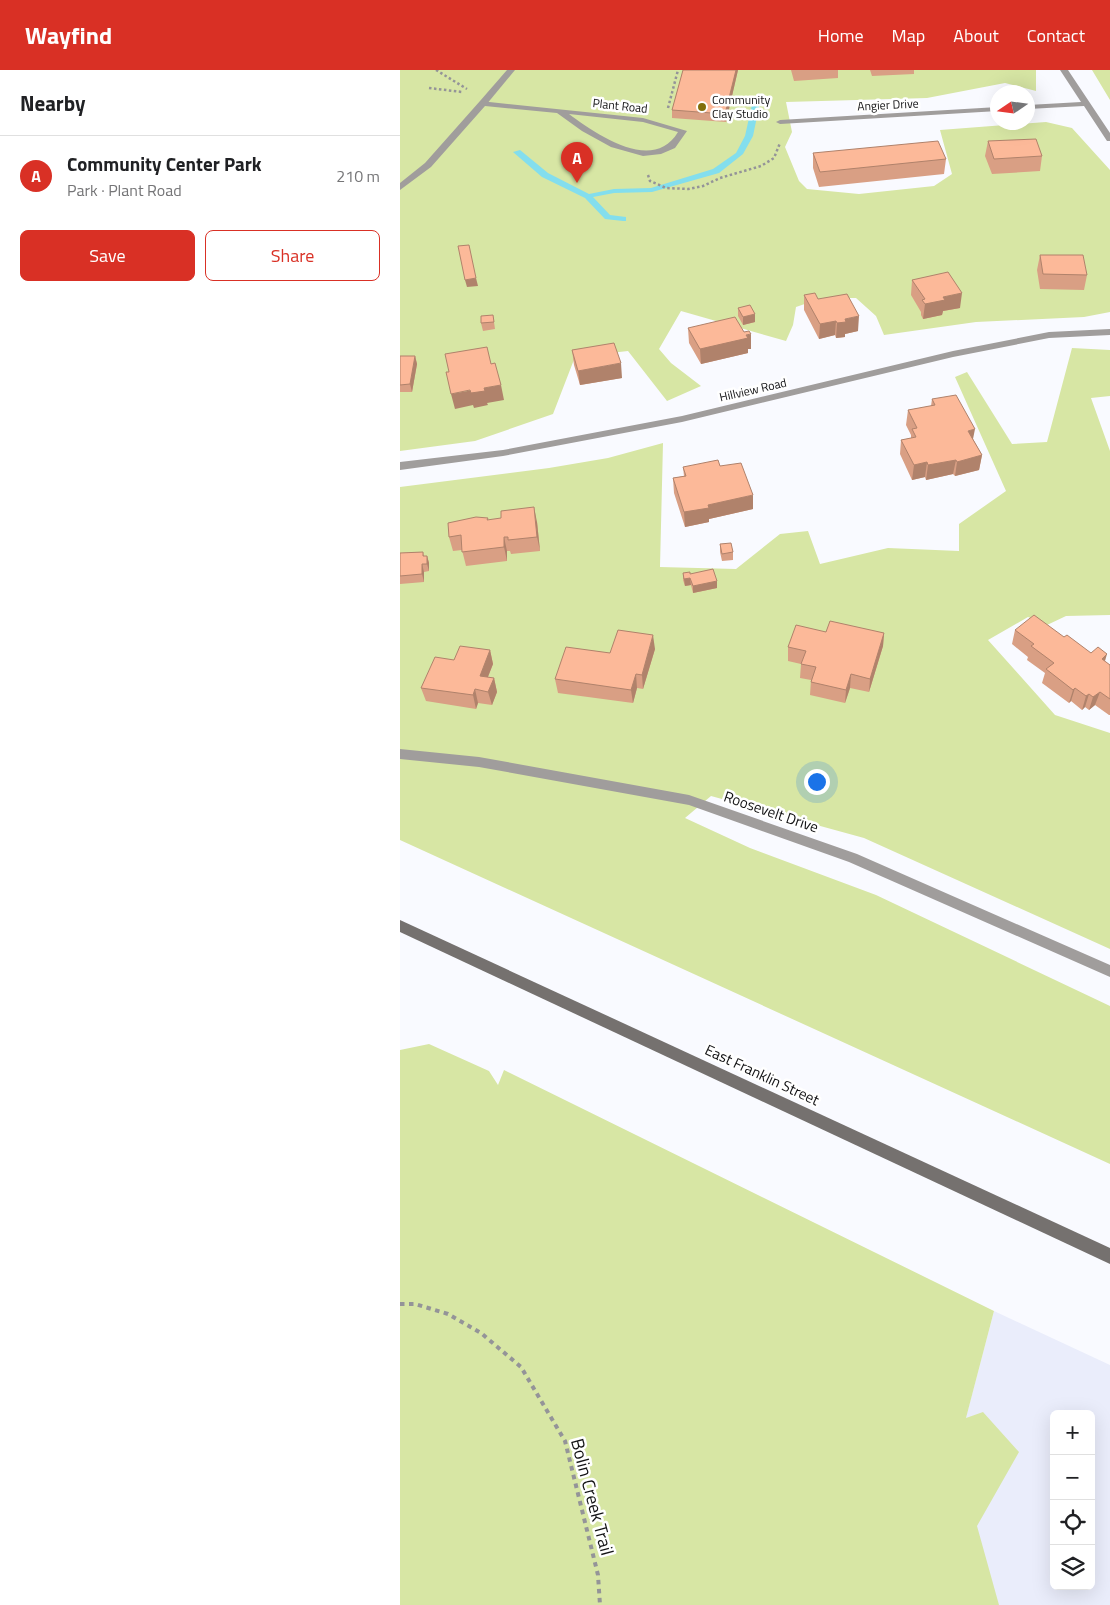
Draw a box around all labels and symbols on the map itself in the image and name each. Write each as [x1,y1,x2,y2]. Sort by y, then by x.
north arrow [990,85,1035,130]
place label: Community Clay Studio [712,90,770,123]
street label: Plant Road [592,93,648,118]
street label: Angier Drive [857,93,919,116]
marker: Community Clay Studio [696,101,708,113]
pin: A [561,142,593,183]
street label: Hillview Road [717,373,788,406]
your location [804,769,830,795]
street label: Roosevelt Drive [721,785,822,838]
street label: East Franklin Street [701,1038,824,1111]
street label: Bolin Creek Trail [564,1435,621,1558]

